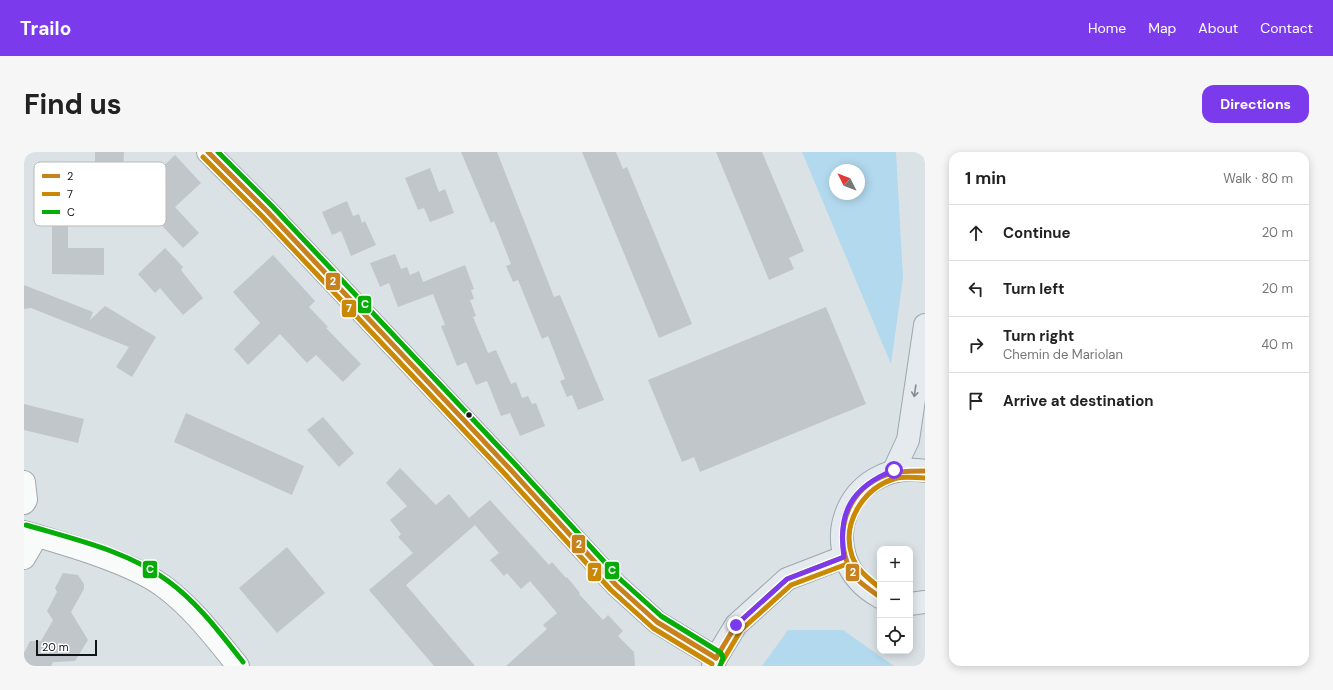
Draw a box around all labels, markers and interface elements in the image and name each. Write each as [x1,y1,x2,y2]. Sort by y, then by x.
text: Trailo [20,16,71,41]
text: Home [1088,19,1126,37]
text: Map [1148,19,1176,37]
text: About [1198,19,1238,37]
text: Contact [1260,19,1313,37]
button: Directions [1202,85,1309,123]
text: Find us [24,86,122,123]
legend [34,162,166,226]
north arrow [829,164,865,200]
text: 1 min [965,167,1006,189]
text: 2 [67,169,73,183]
text: Walk · 80 m [1223,170,1293,187]
text: 7 [67,187,73,201]
text: C [67,205,75,219]
icon: ahead [965,222,987,244]
text: Continue [1003,223,1071,243]
text: 20 m [1262,224,1293,241]
line badge: 2 [325,272,341,291]
text: 2 [330,274,336,288]
icon: left [965,278,987,300]
text: Turn left [1003,279,1064,299]
text: 20 m [1262,280,1293,297]
line badge: C [357,295,372,314]
text: C [361,297,369,311]
line badge: 7 [341,299,357,318]
text: 7 [346,301,352,315]
text: Turn right [1003,326,1074,346]
icon: right [965,334,987,356]
text: 40 m [1261,336,1293,353]
text: Chemin de Mariolan [1003,346,1123,363]
one-way arrow [911,384,919,397]
icon: arrive [965,390,987,412]
text: Arrive at destination [1003,391,1154,411]
unlabelled marker [464,410,474,420]
route start [885,461,903,479]
line badge: 2 [571,534,586,554]
text: 2 [576,537,582,551]
map controls [877,546,913,654]
button: + [877,546,913,582]
line badge: C [142,560,158,579]
line badge: C [604,561,620,580]
text: C [146,562,154,576]
line badge: 7 [587,562,602,582]
text: C [608,563,616,577]
line badge: 2 [845,563,860,582]
text: 7 [592,565,598,579]
text: 2 [850,565,856,579]
button: − [877,582,913,618]
route end [727,616,745,634]
button: locate [877,618,913,654]
scale bar [36,638,97,657]
text: 20 m [42,640,68,654]

